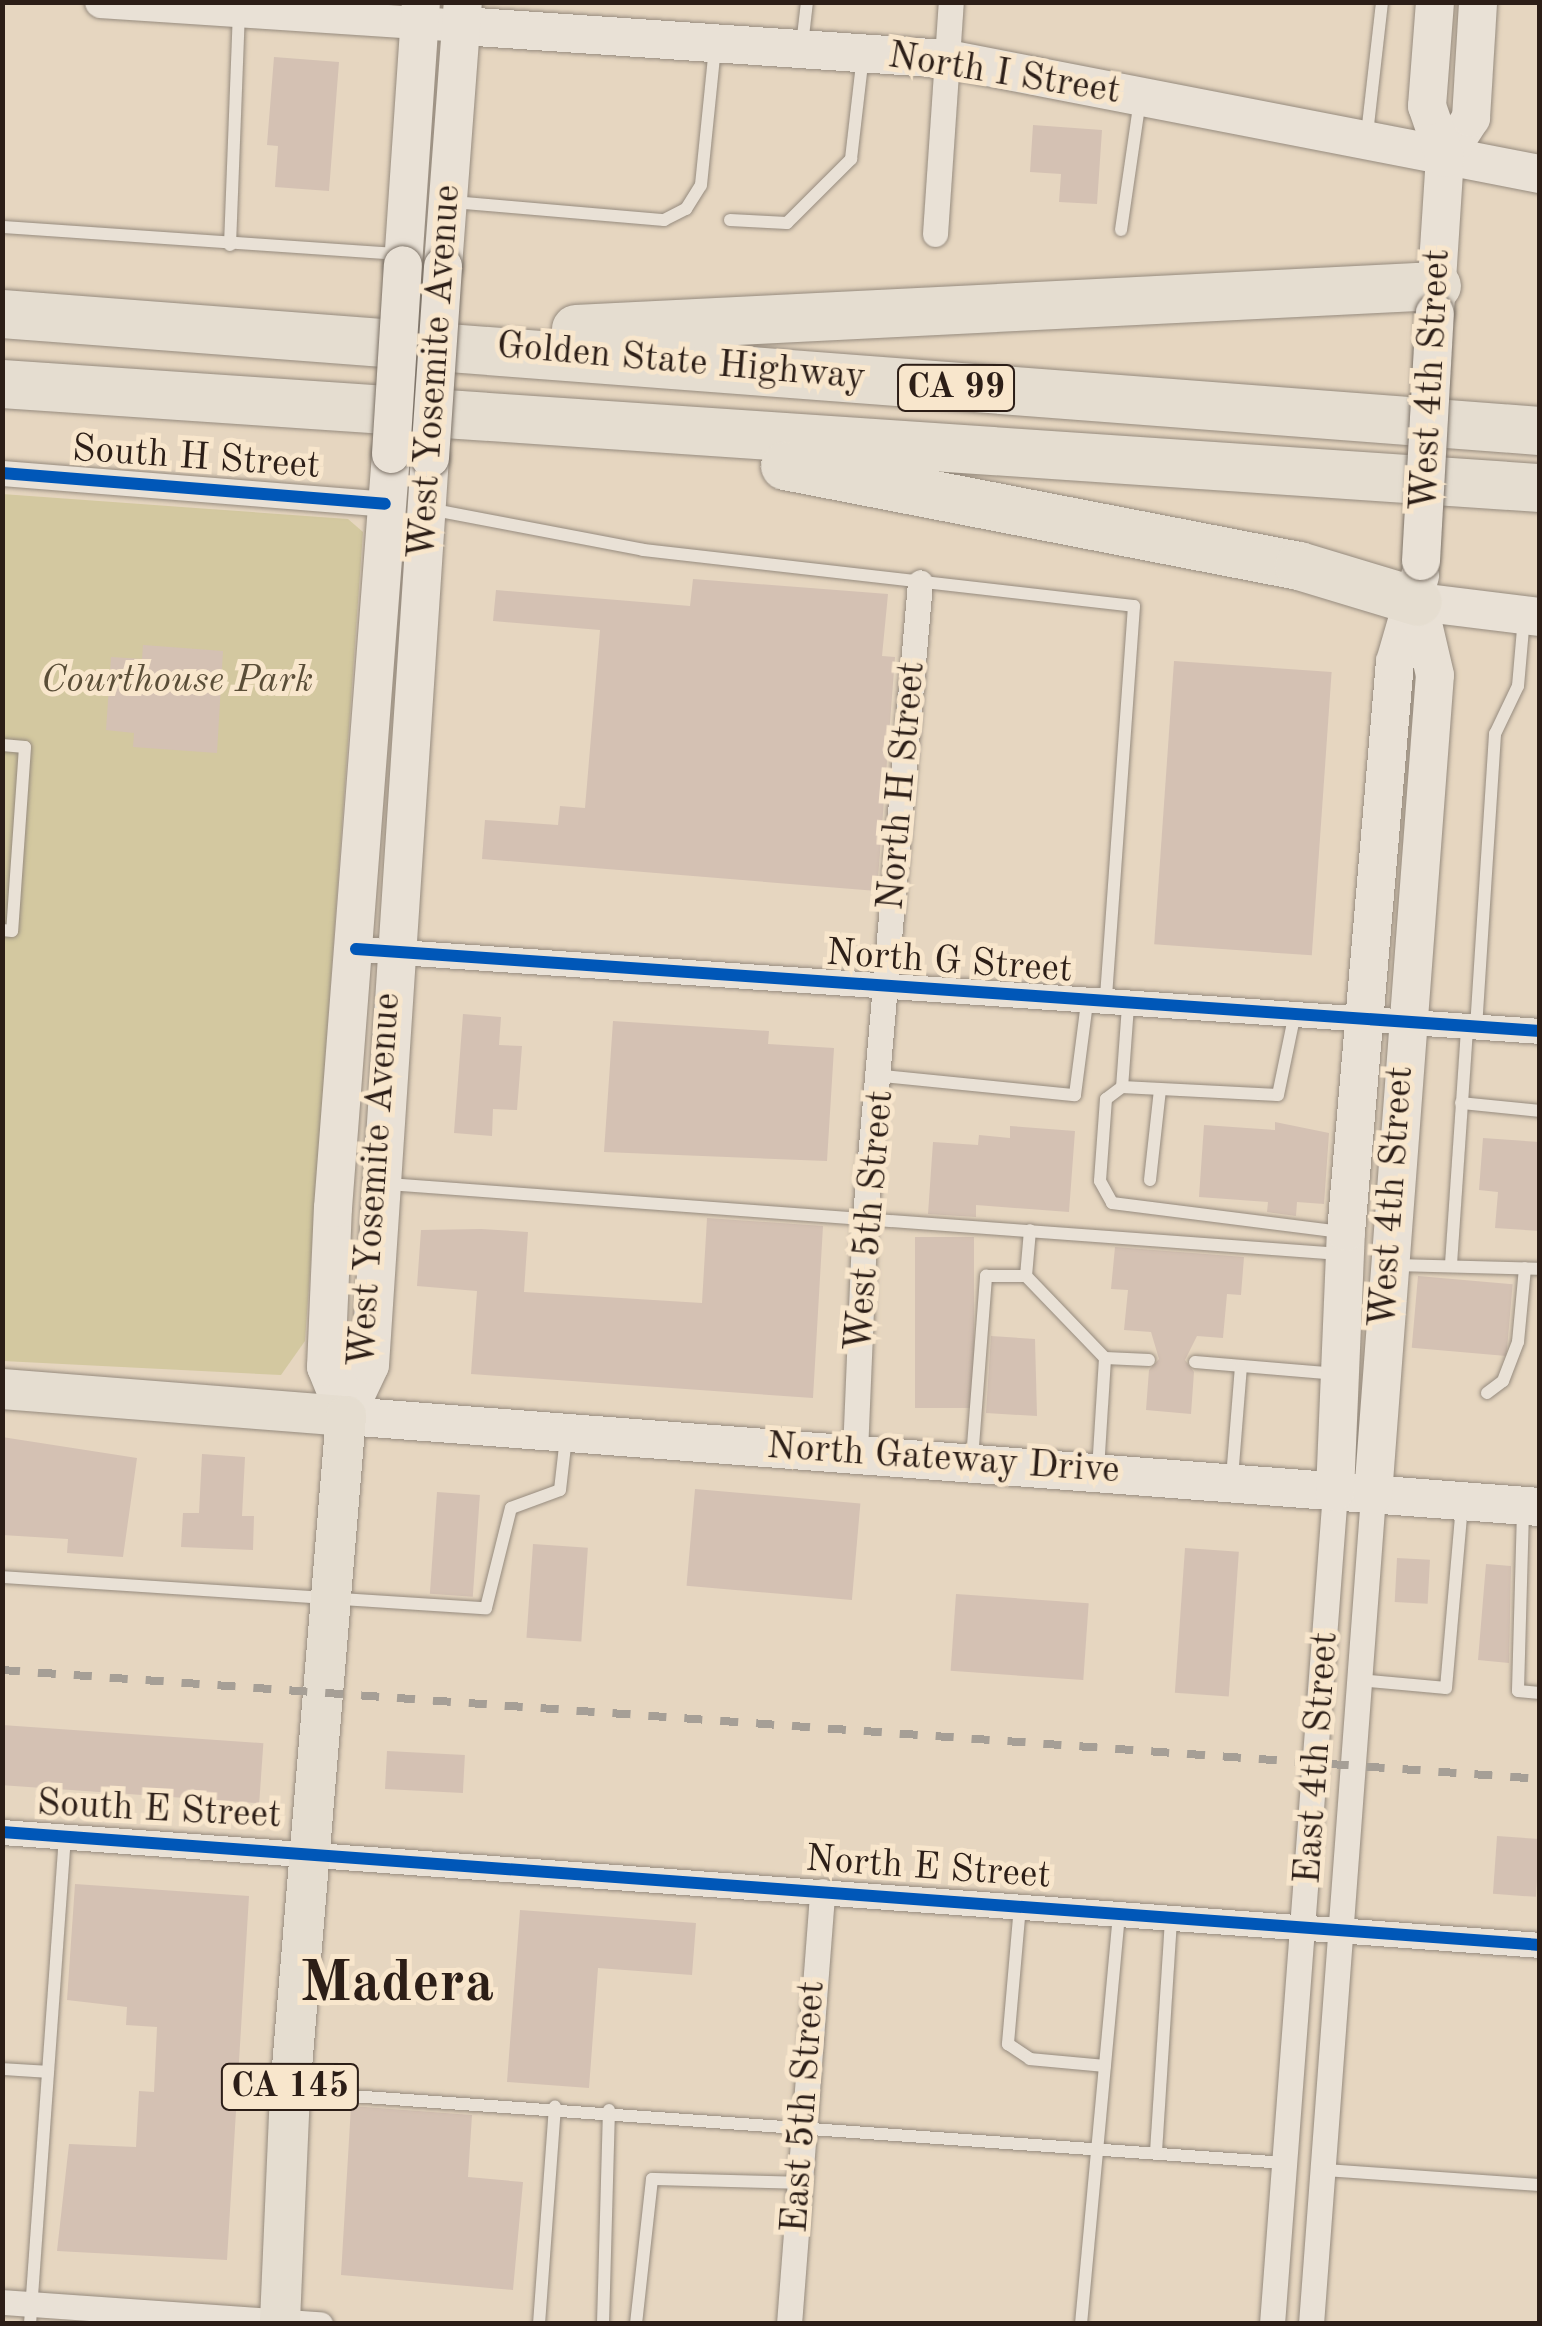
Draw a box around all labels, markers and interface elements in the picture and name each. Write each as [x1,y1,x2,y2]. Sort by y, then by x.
street label: North I Street [885,34,1123,116]
street label: West Yosemite Avenue [400,183,472,561]
street label: West 4th Street [1402,248,1462,512]
street label: Golden State Highway [495,324,867,402]
road number: CA 99 [896,358,1016,418]
street label: South H Street [70,428,322,490]
park label: Courthouse Park [41,659,313,705]
street label: North H Street [869,660,937,912]
street label: North G Street [824,932,1074,994]
street label: West Yosemite Avenue [340,991,412,1369]
street label: West 4th Street [1361,1065,1425,1329]
street label: West 5th Street [837,1088,905,1354]
street label: North Gateway Drive [765,1425,1121,1495]
street label: East 4th Street [1286,1630,1350,1886]
street label: South E Street [36,1782,282,1840]
street label: North E Street [804,1838,1052,1900]
district label: Madera [300,1950,494,2020]
street label: East 5th Street [773,1979,837,2235]
road number: CA 145 [220,2057,360,2117]

